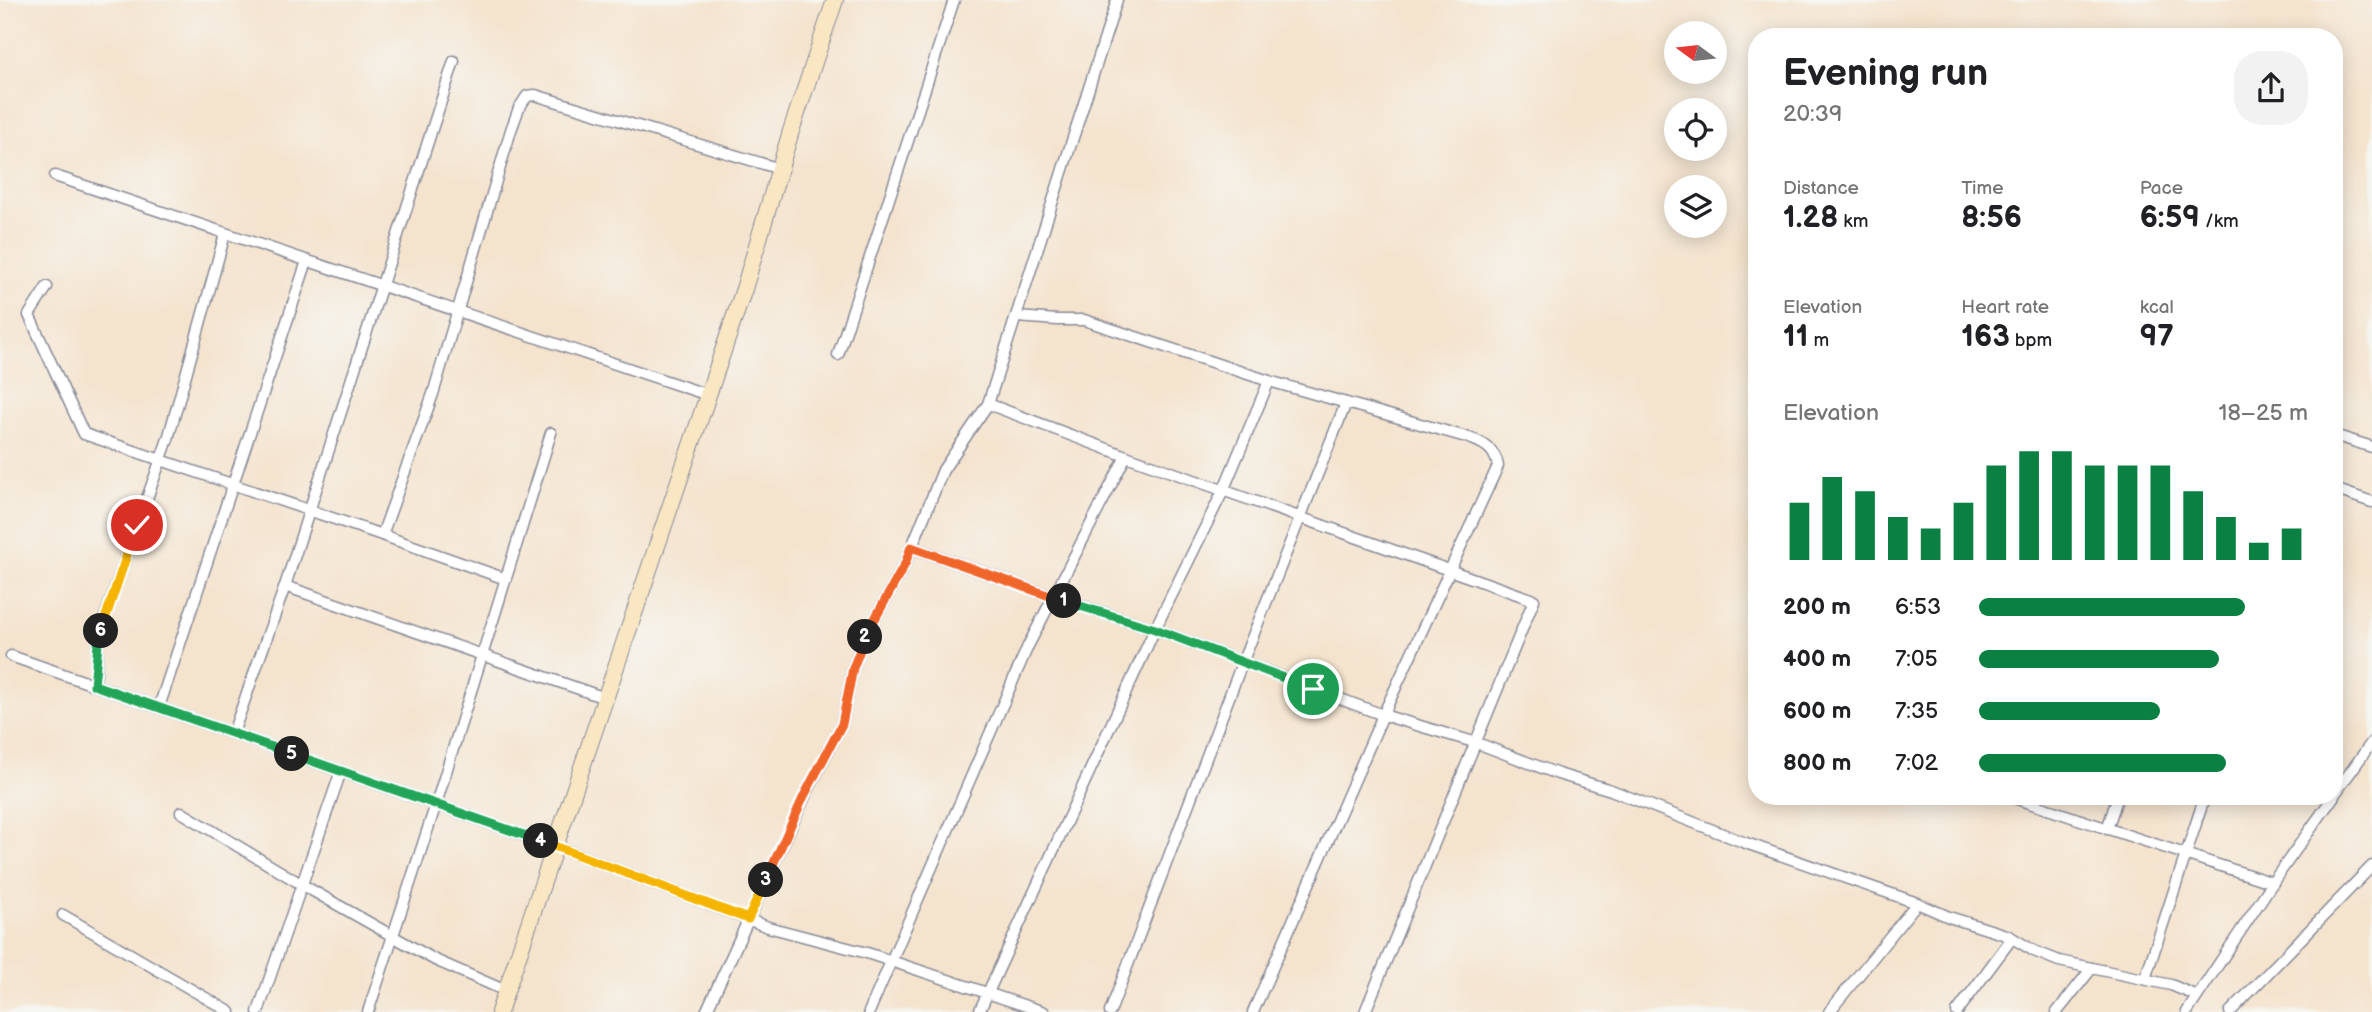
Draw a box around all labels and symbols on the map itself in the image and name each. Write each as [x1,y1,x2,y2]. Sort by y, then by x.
north arrow [1664,21,1727,84]
pin [107,495,167,555]
pin: 1 [1046,584,1082,618]
pin: 6 [84,614,119,648]
pin: 2 [848,620,882,654]
pin [1283,659,1343,719]
pin: 5 [274,736,310,772]
pin: 4 [524,824,558,858]
pin: 3 [748,862,784,898]

